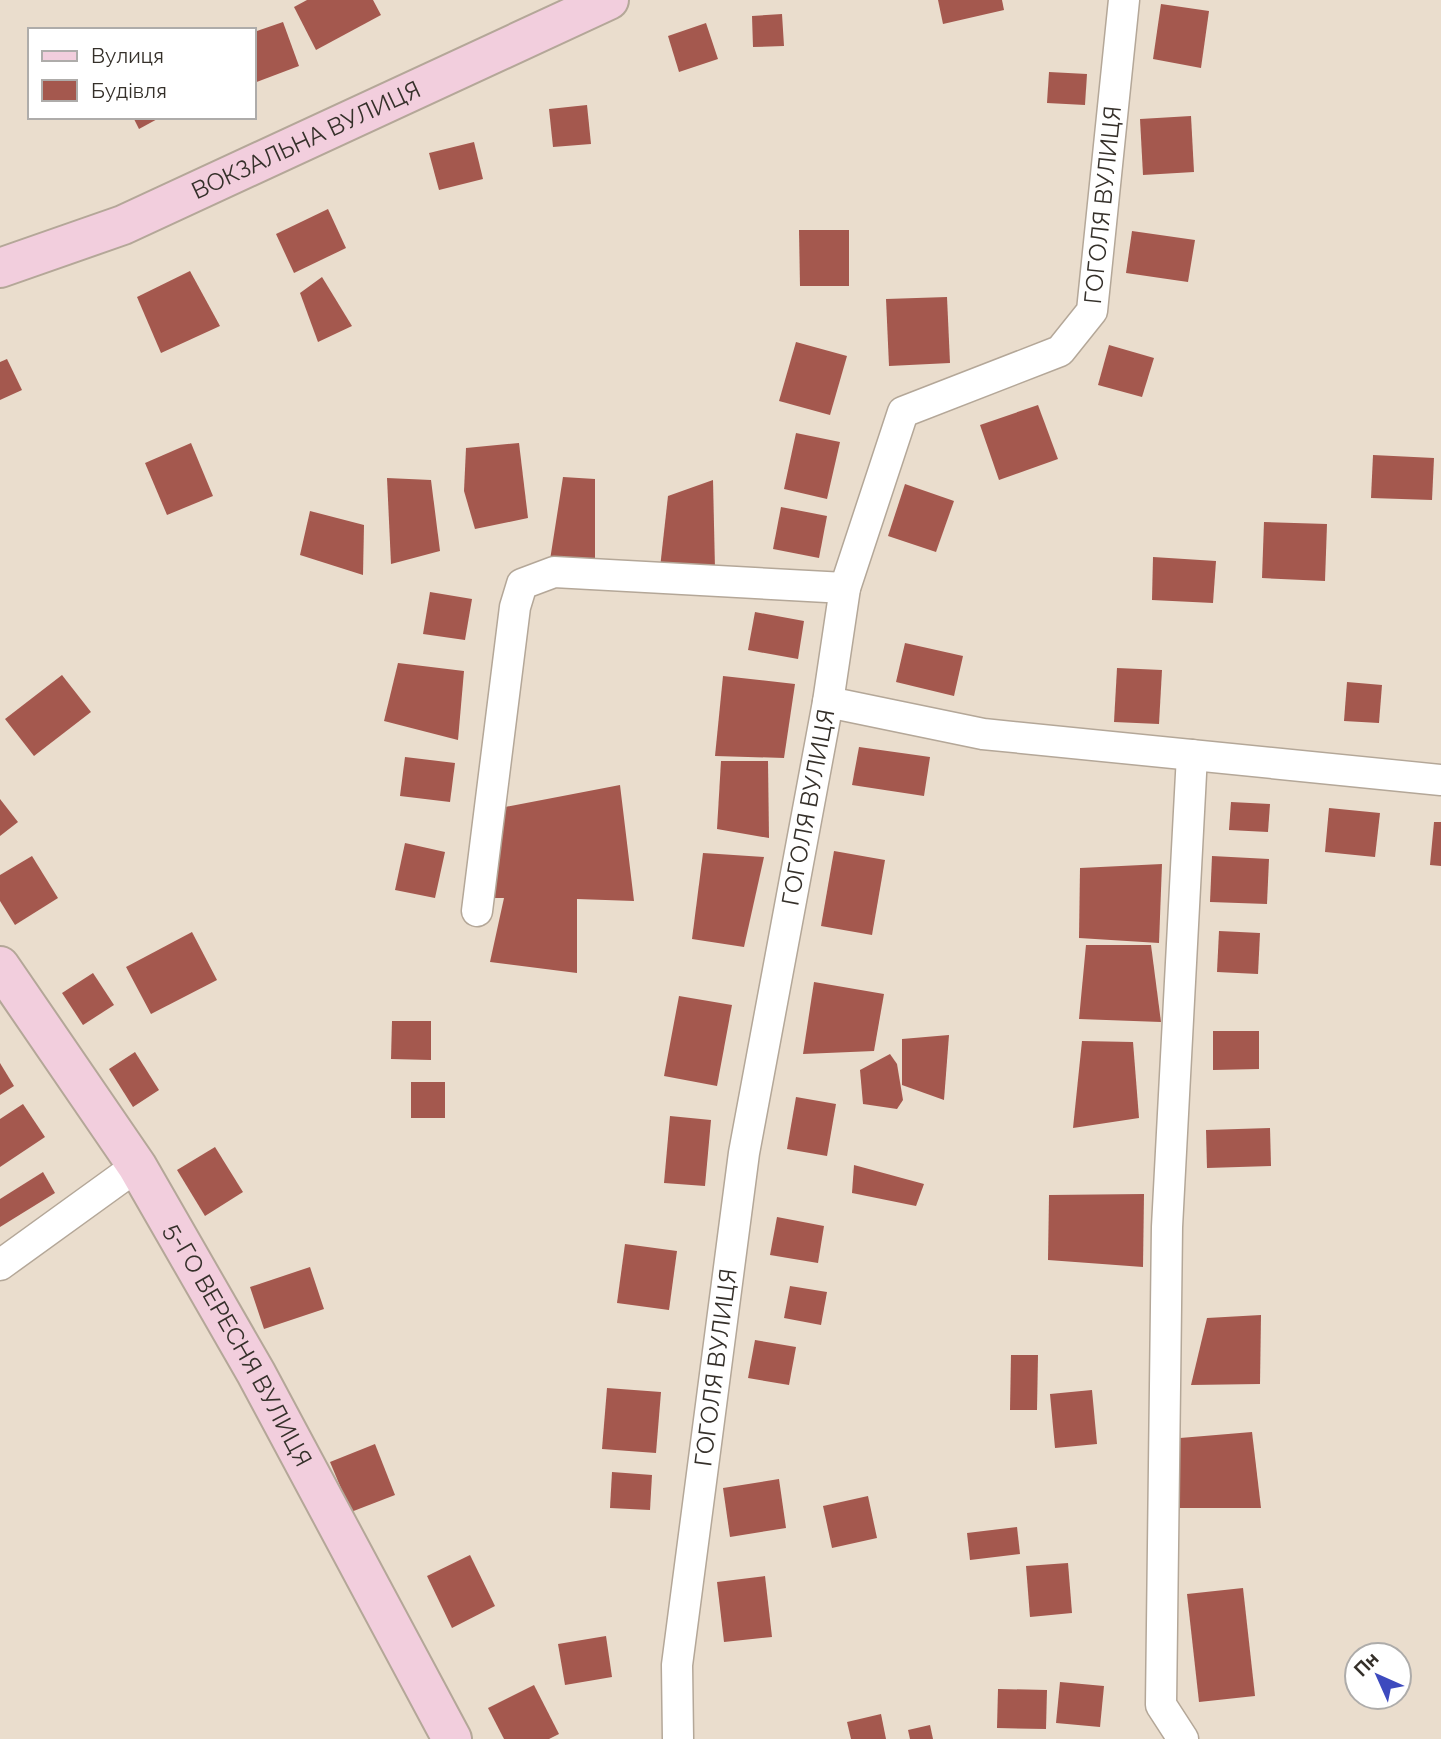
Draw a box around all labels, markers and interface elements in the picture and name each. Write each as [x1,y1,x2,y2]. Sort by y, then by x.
legend [28,28,256,119]
text: Вулиця [91,43,164,68]
street label: ВОКЗАЛЬНА ВУЛИЦЯ [187,74,425,205]
text: Будівля [91,78,167,103]
street label: ГОГОЛЯ ВУЛИЦЯ [1078,104,1127,305]
street label: ГОГОЛЯ ВУЛИЦЯ [775,707,840,908]
street label: 5-ГО ВЕРЕСНЯ ВУЛИЦЯ [159,1218,318,1471]
street label: ГОГОЛЯ ВУЛИЦЯ [688,1267,743,1468]
north arrow [1343,1641,1413,1711]
text: Пн [1349,1647,1383,1681]

